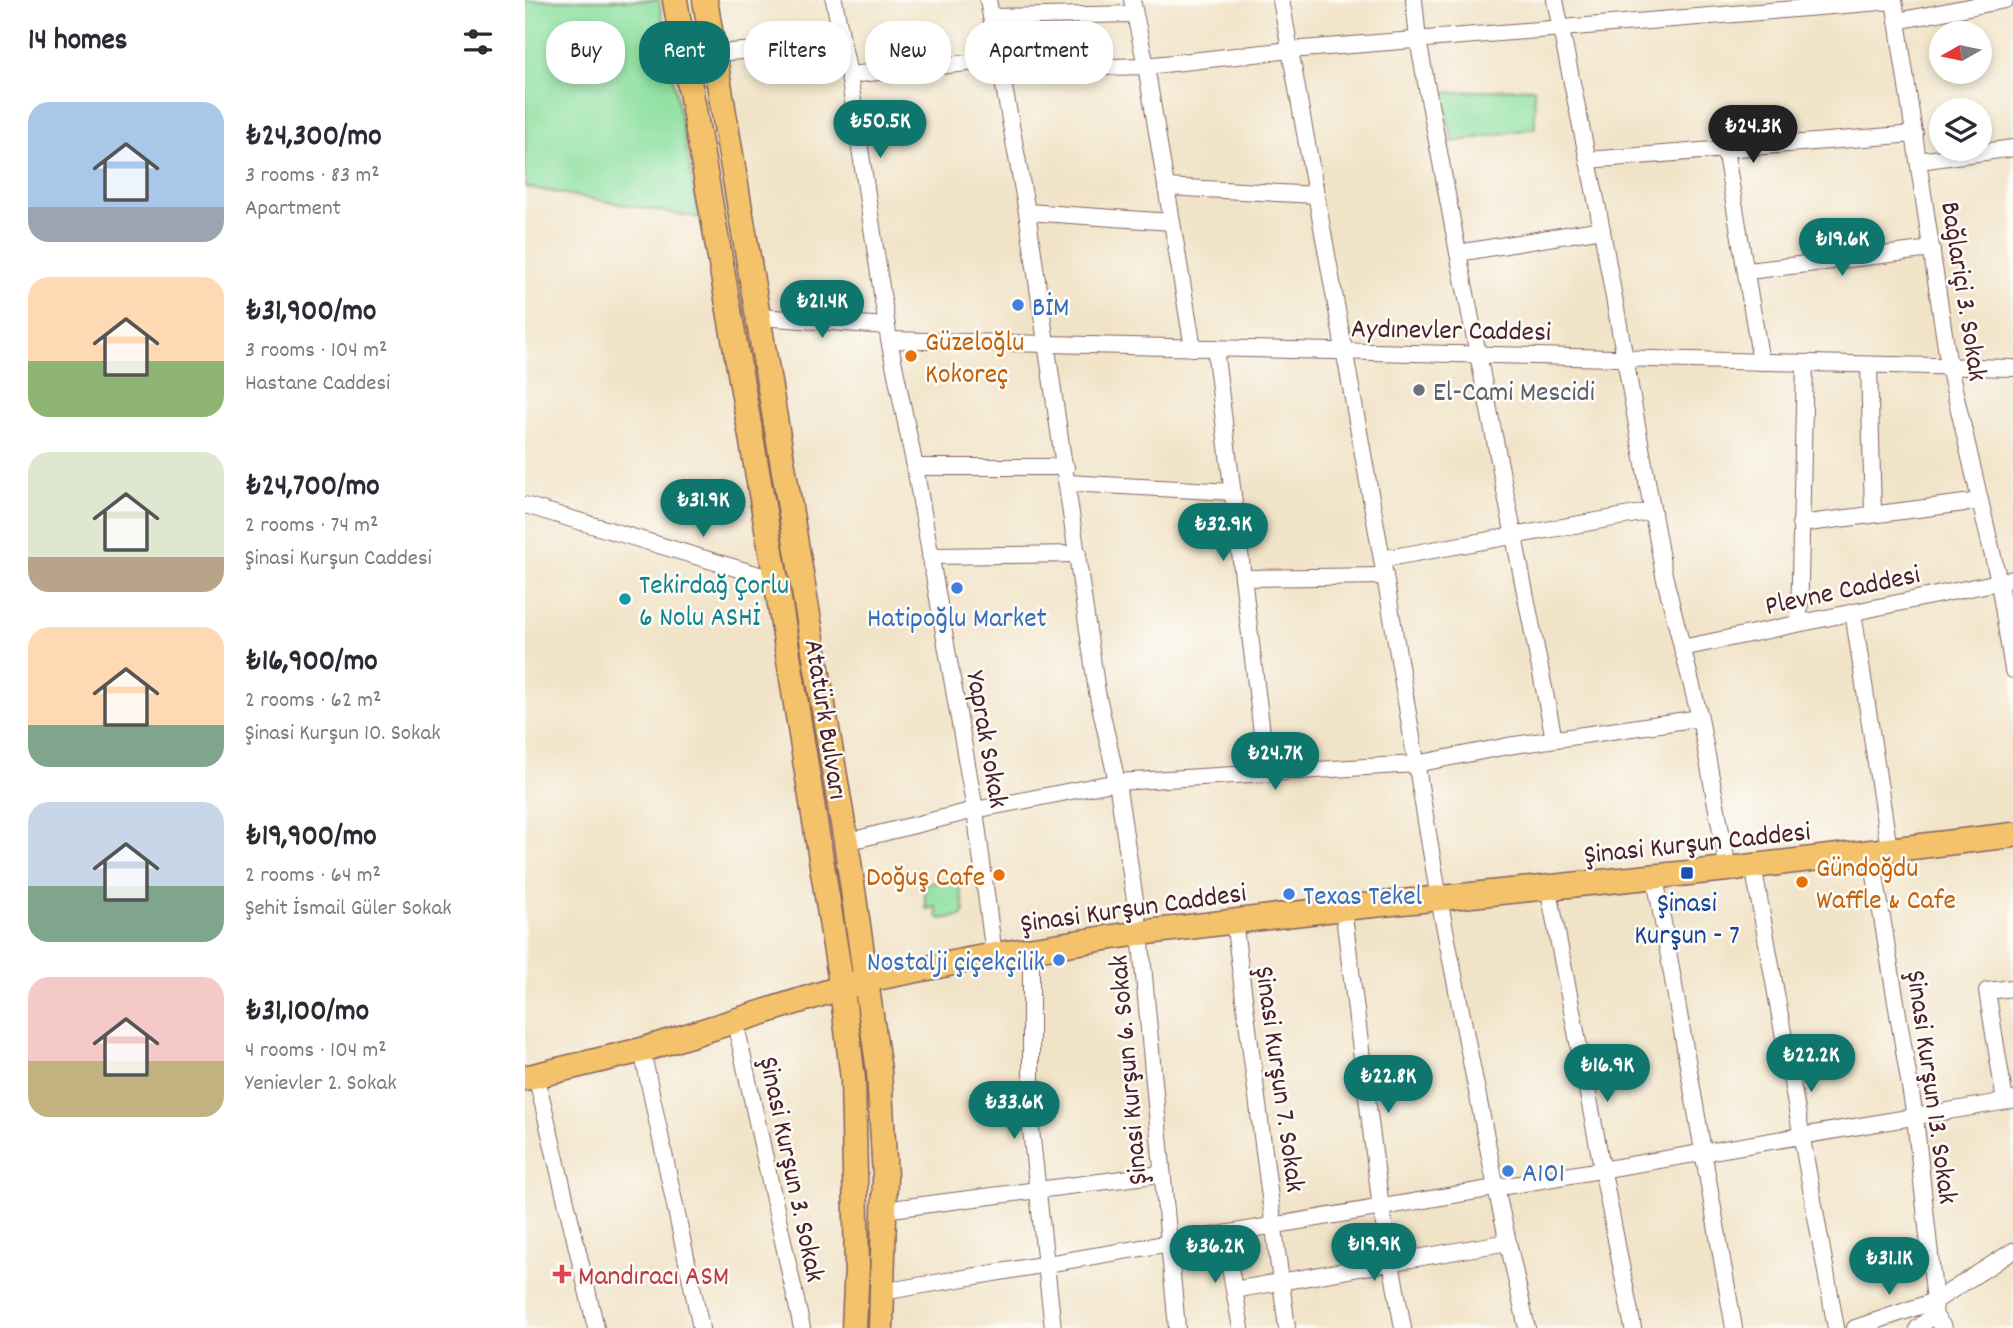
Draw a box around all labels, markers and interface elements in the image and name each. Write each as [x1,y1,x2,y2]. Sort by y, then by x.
text: 14 homes [28,21,127,64]
chip: Buy [546,21,625,84]
chip: Rent [639,21,730,84]
chip: Filters [744,21,851,84]
chip: New [865,21,951,84]
chip: Apartment [965,21,1113,84]
north arrow [1929,21,1991,84]
map controls [1929,21,1992,161]
icon: filters [459,23,497,61]
button: layers [1929,98,1992,161]
pin: ₺50.5K [823,100,937,160]
text: ₺50.5K [849,106,911,139]
pin: ₺24.3K [1696,106,1810,165]
text: ₺24.3K [1724,111,1782,144]
text: ₺24,300/mo [245,117,382,160]
icon: home [84,130,168,214]
text: 3 rooms · 83 m² [245,160,380,193]
text: Apartment [245,193,341,226]
street label: Bağlariçi 3. Sokak [1927,199,1995,384]
pin: ₺19.6K [1785,218,1899,278]
text: ₺19.6K [1815,224,1869,257]
pin: ₺21.4K [765,280,879,340]
text: ₺21.4K [796,286,848,319]
place label: BİM [1032,290,1070,330]
text: ₺31,900/mo [245,292,376,335]
marker: BİM [1010,297,1026,313]
icon: home [84,305,168,389]
street label: Aydınevler Caddesi [1351,311,1551,355]
place label: Güzeloğlu Kokoreç [925,325,1024,397]
text: 3 rooms · 104 m² [245,335,387,368]
marker: Güzeloğlu Kokoreç [903,348,919,364]
text: Hastane Caddesi [245,368,390,401]
place label: El-Cami Mescidi [1433,375,1595,415]
marker: El-Cami Mescidi [1411,382,1427,398]
text: ₺24,700/mo [245,467,380,510]
icon: home [84,480,168,564]
pin: ₺31.9K [646,480,760,539]
text: ₺31.9K [676,485,730,518]
pin: ₺32.9K [1166,504,1280,563]
text: ₺32.9K [1194,509,1252,542]
text: 2 rooms · 74 m² [245,510,378,543]
text: Şinasi Kurşun Caddesi [245,543,432,576]
street label: Plevne Caddesi [1762,557,1924,629]
place label: Tekirdağ Çorlu 6 Nolu ASHİ [639,568,789,640]
marker: Hatipoğlu Market [949,580,965,596]
marker: Tekirdağ Çorlu 6 Nolu ASHİ [617,591,633,607]
place label: Hatipoğlu Market [867,601,1047,641]
street label: Atatürk Bulvarı [791,637,855,803]
text: ₺16,900/mo [245,642,378,685]
icon: home [84,655,168,739]
street label: Yaprak Sokak [952,668,1016,812]
text: 2 rooms · 62 m² [245,685,381,718]
text: Şinasi Kurşun 10. Sokak [245,718,441,751]
pin: ₺24.7K [1218,732,1332,792]
text: ₺24.7K [1247,738,1303,771]
street label: Şinasi Kurşun Caddesi [1582,814,1813,878]
text: ₺19,900/mo [245,817,377,860]
icon: home [84,830,168,914]
place label: Gündoğdu Waffle & Cafe [1816,851,1956,923]
text: 2 rooms · 64 m² [245,860,381,893]
place label: Doğuş Cafe [866,860,985,900]
marker: Şinasi Kurşun - 7 [1679,865,1695,881]
marker: Doğuş Cafe [991,867,1007,883]
marker: Gündoğdu Waffle & Cafe [1794,874,1810,890]
street label: Şinasi Kurşun Caddesi [1018,875,1249,947]
place label: Texas Tekel [1303,879,1423,919]
marker: Texas Tekel [1281,886,1297,902]
place label: Şinasi Kurşun - 7 [1634,886,1740,958]
text: Şehit İsmail Güler Sokak [245,893,452,926]
place label: Nostalji çiçekçilik [867,945,1045,985]
marker: Nostalji çiçekçilik [1051,952,1067,968]
street label: Şinasi Kurşun 6. Sokak [1101,953,1161,1186]
street label: Şinasi Kurşun 7. Sokak [1241,964,1313,1195]
street label: Şinasi Kurşun 13. Sokak [1893,968,1965,1207]
text: ₺31,100/mo [245,992,369,1035]
icon: home [84,1005,168,1089]
pin: ₺22.2K [1754,1034,1868,1094]
text: 4 rooms · 104 m² [245,1035,387,1068]
text: ₺22.2K [1782,1040,1840,1073]
pin: ₺16.9K [1550,1044,1664,1104]
text: ₺16.9K [1580,1050,1634,1083]
street label: Şinasi Kurşun 3. Sokak [746,1054,833,1286]
pin: ₺22.8K [1331,1056,1445,1115]
text: ₺22.8K [1360,1061,1416,1094]
text: Yenievler 2. Sokak [245,1068,397,1101]
pin: ₺33.6K [957,1082,1071,1141]
text: ₺33.6K [985,1087,1043,1120]
place label: A101 [1522,1156,1565,1196]
marker: A101 [1500,1163,1516,1179]
pin: ₺19.9K [1317,1224,1431,1283]
pin: ₺36.2K [1158,1226,1272,1285]
text: ₺19.9K [1347,1229,1401,1262]
text: ₺36.2K [1186,1231,1244,1264]
pin: ₺31.1K [1832,1238,1946,1297]
text: ₺31.1K [1865,1243,1913,1276]
place label: Mandıracı ASM [578,1259,729,1299]
marker: Mandıracı ASM [552,1264,572,1284]

